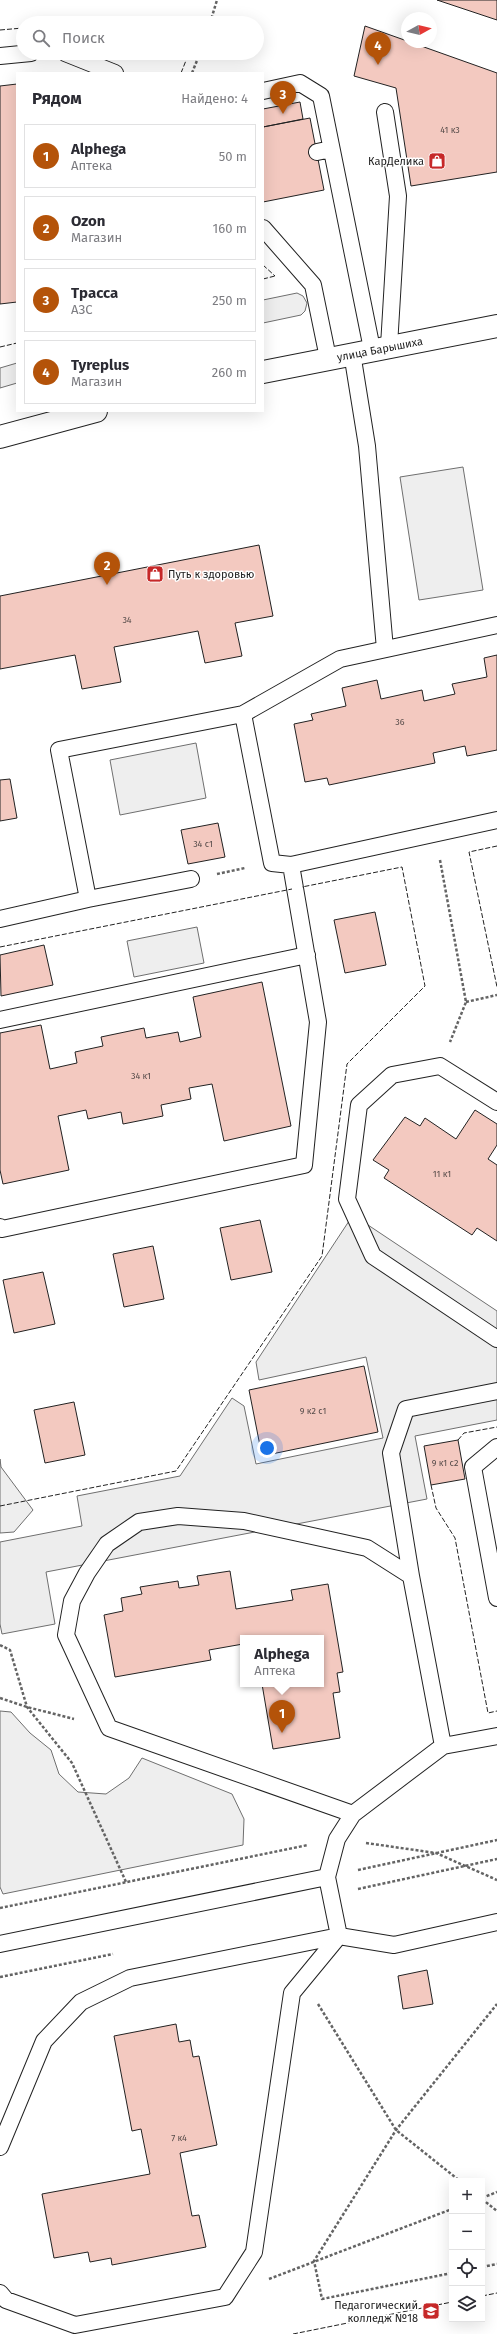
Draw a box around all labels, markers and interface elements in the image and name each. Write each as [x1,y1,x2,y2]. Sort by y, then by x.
north arrow [401,12,437,48]
search box [16,16,264,60]
icon: search [30,27,52,49]
text: Поиск [62,29,105,47]
pin: 4 [365,32,391,65]
pin: 3 [270,81,296,114]
text: Рядом [32,88,82,109]
text: Найдено: 4 [181,91,248,106]
house number: 41 к3 [440,125,460,135]
text: Alphega [71,140,126,158]
text: 1 [43,149,49,164]
text: 50 m [219,149,247,164]
shop icon: КарДелика [427,151,447,171]
place label: КарДелика [368,155,424,168]
text: Аптека [71,158,112,173]
text: Ozon [71,212,105,230]
text: 2 [43,221,49,236]
text: 160 m [213,221,247,236]
text: Магазин [71,230,122,245]
text: Трасса [71,284,118,302]
text: 3 [43,293,49,308]
text: 250 m [212,293,247,308]
text: АЗС [71,302,93,317]
street label: улица Барышиха [336,335,424,364]
text: Tyreplus [71,356,129,374]
text: 4 [42,365,50,380]
text: 260 m [212,365,247,380]
text: Магазин [71,374,122,389]
pin: 2 [94,552,120,585]
shop icon: Путь к здоровью [145,564,165,584]
place label: Путь к здоровью [168,568,255,581]
house number: 34 [122,615,132,625]
house number: 36 [395,717,405,727]
house number: 34 с1 [193,839,213,849]
house number: 34 к1 [131,1071,151,1081]
house number: 11 к1 [433,1169,451,1179]
house number: 9 к2 с1 [300,1406,326,1416]
your location [257,1438,277,1458]
house number: 9 к1 с2 [432,1458,458,1468]
popup [240,1635,324,1687]
text: Alphega [254,1645,310,1663]
text: Аптека [254,1663,296,1678]
pin: 1 [269,1700,295,1733]
house number: 7 к4 [171,2133,187,2143]
map controls [449,2178,485,2322]
button: + [449,2178,485,2214]
button: − [449,2214,485,2250]
button: locate [449,2250,485,2286]
button: layers [449,2286,485,2322]
place label: Педагогический колледж №18 [334,2299,418,2325]
school or university icon: Педагогический колледж №18 [421,2301,441,2321]

